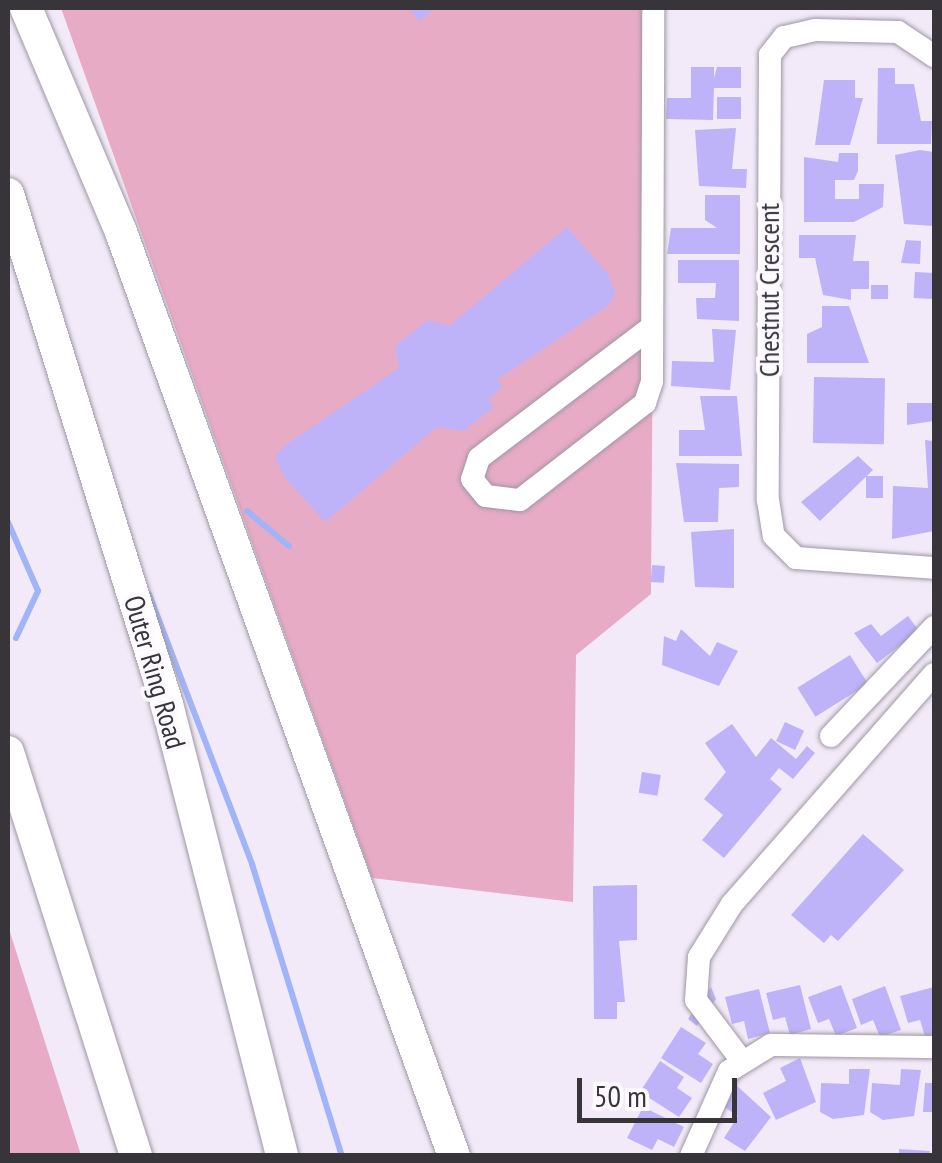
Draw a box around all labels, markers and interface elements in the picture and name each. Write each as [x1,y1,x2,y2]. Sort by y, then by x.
street label: Chestnut Crescent [752,203,786,377]
street label: Outer Ring Road [117,592,193,752]
scale bar [582,1058,742,1120]
text: 50 m [594,1076,647,1115]

